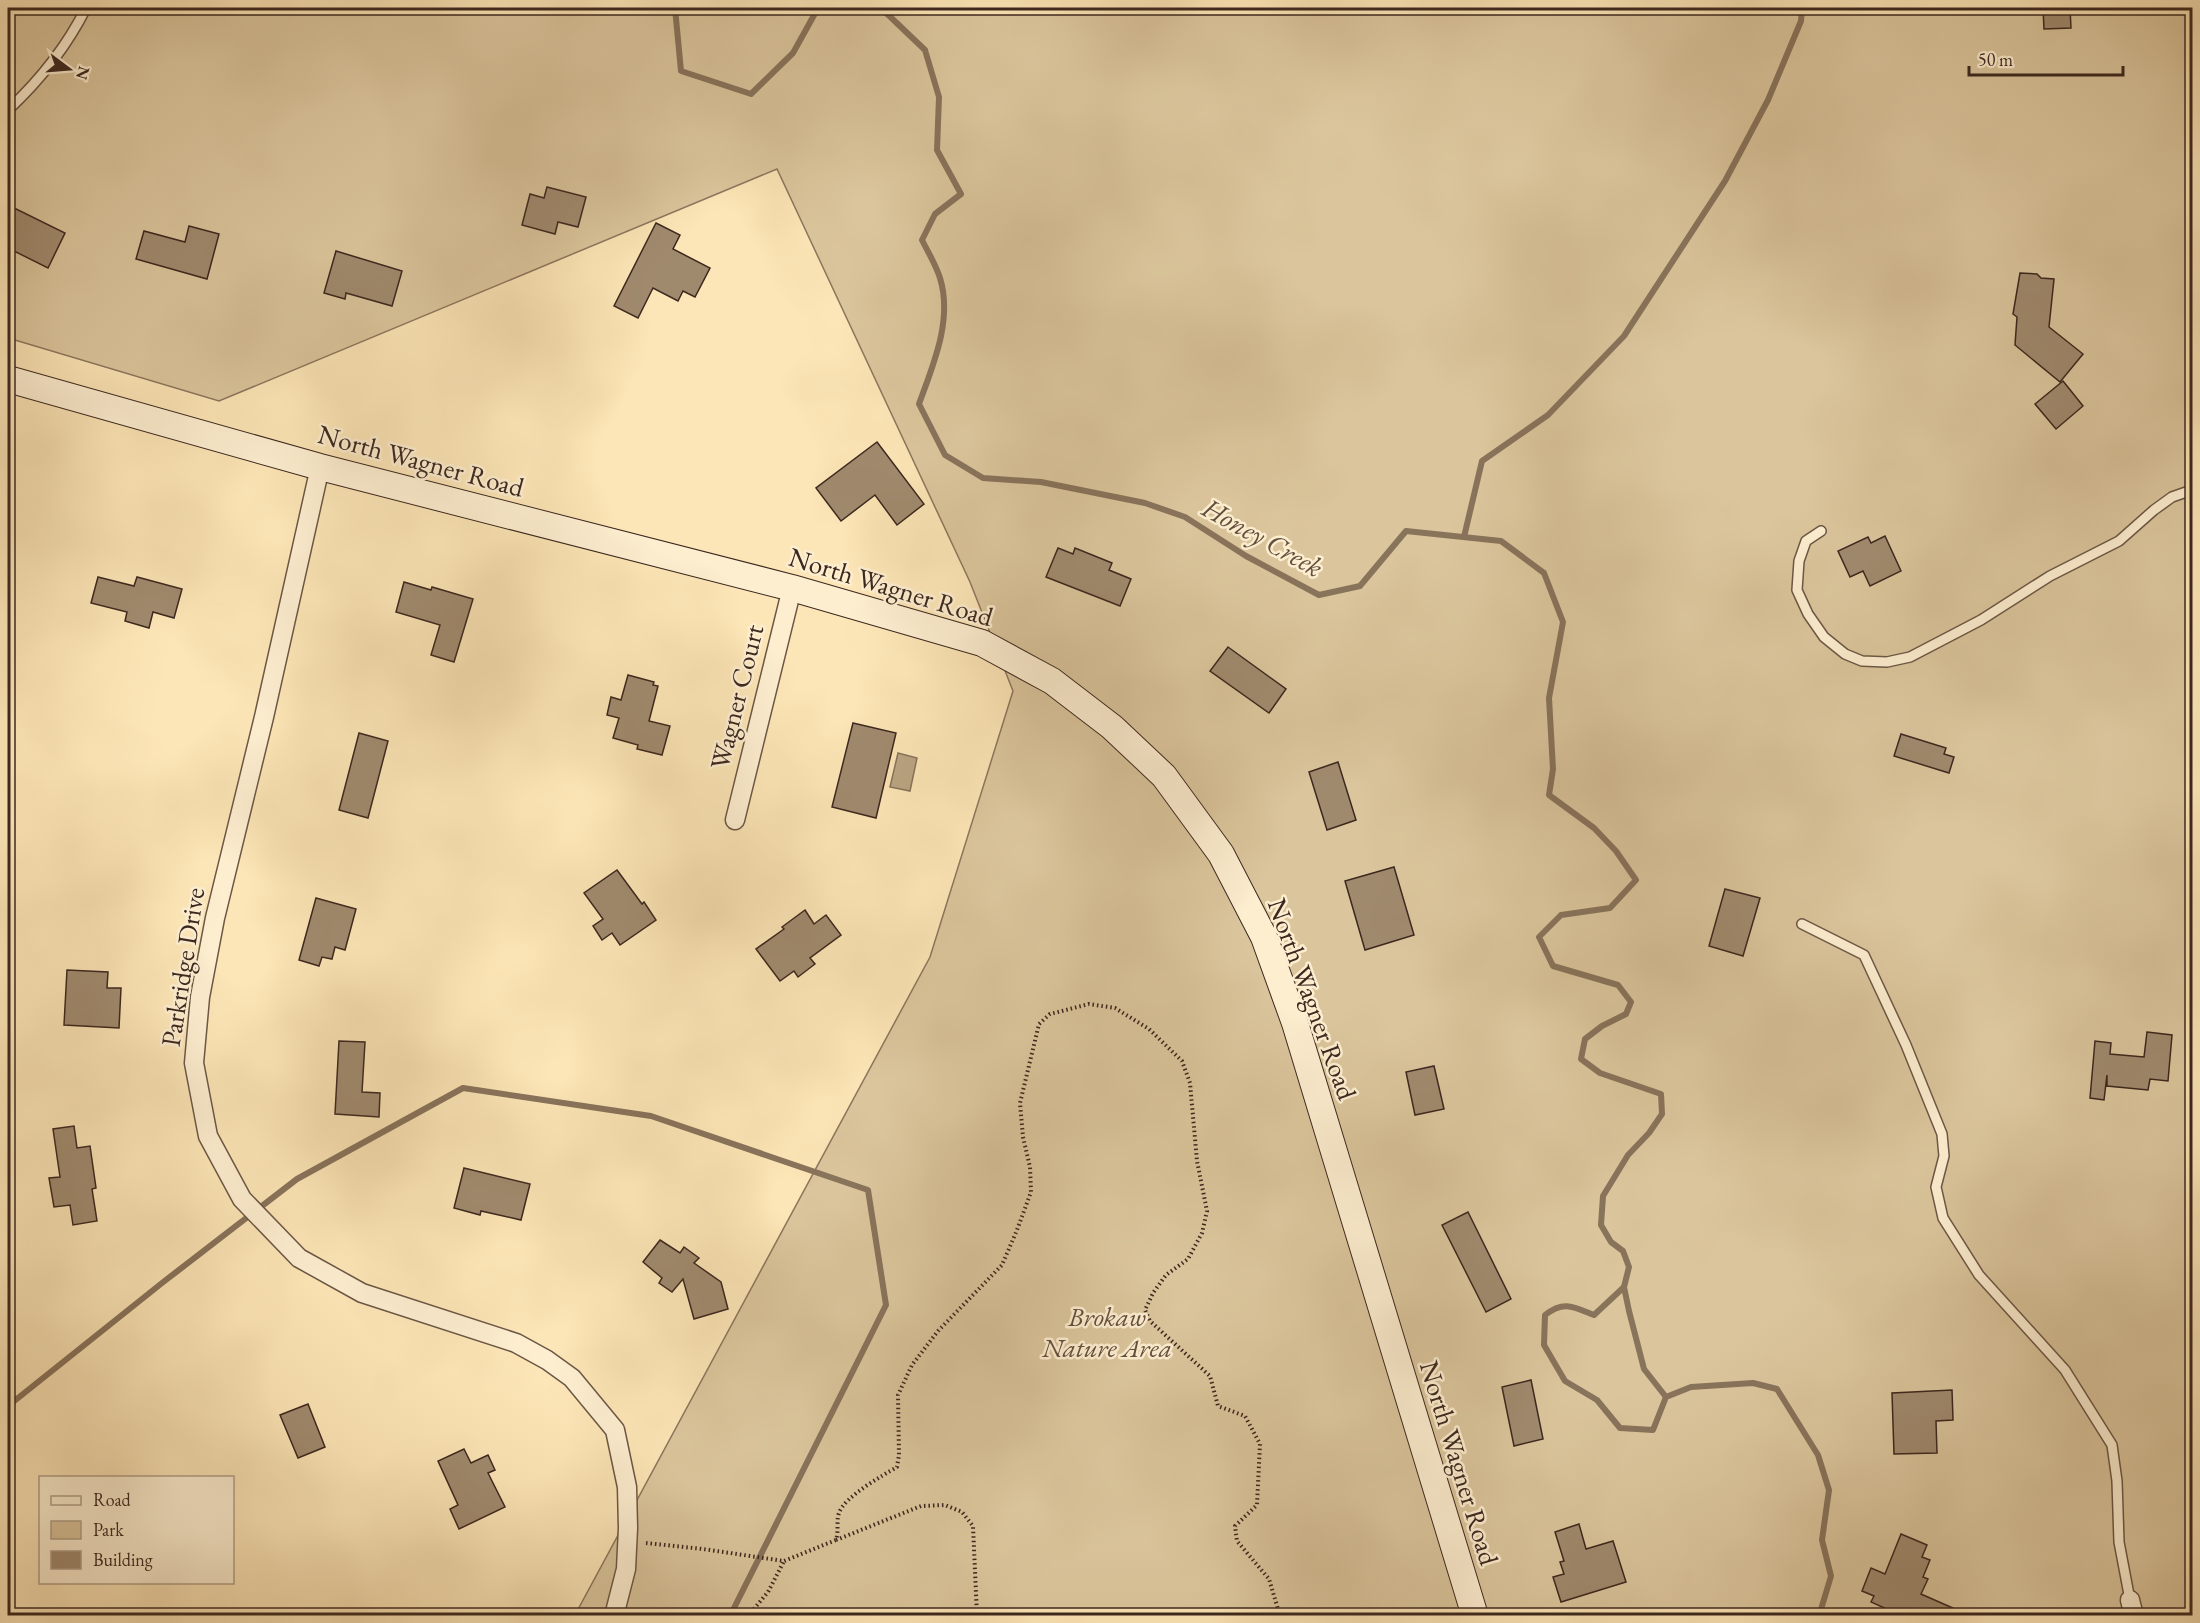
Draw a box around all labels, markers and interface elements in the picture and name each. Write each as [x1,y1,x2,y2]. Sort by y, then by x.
north arrow [39,39,99,99]
scale bar [1969,39,2124,77]
text: 50 m [1978,48,2013,71]
text: N [71,64,95,82]
street label: North Wagner Road [314,416,528,505]
water label: Honey Creek [1196,489,1330,585]
street label: North Wagner Road [785,539,998,634]
street label: Wagner Court [702,620,772,773]
street label: Parkridge Drive [153,885,212,1049]
street label: North Wagner Road [1260,893,1365,1105]
park label: Brokaw Nature Area [1041,1299,1172,1365]
street label: North Wagner Road [1412,1356,1507,1570]
legend [39,1476,234,1584]
text: Road [93,1488,132,1511]
text: Park [93,1518,124,1541]
text: Building [93,1548,153,1571]

